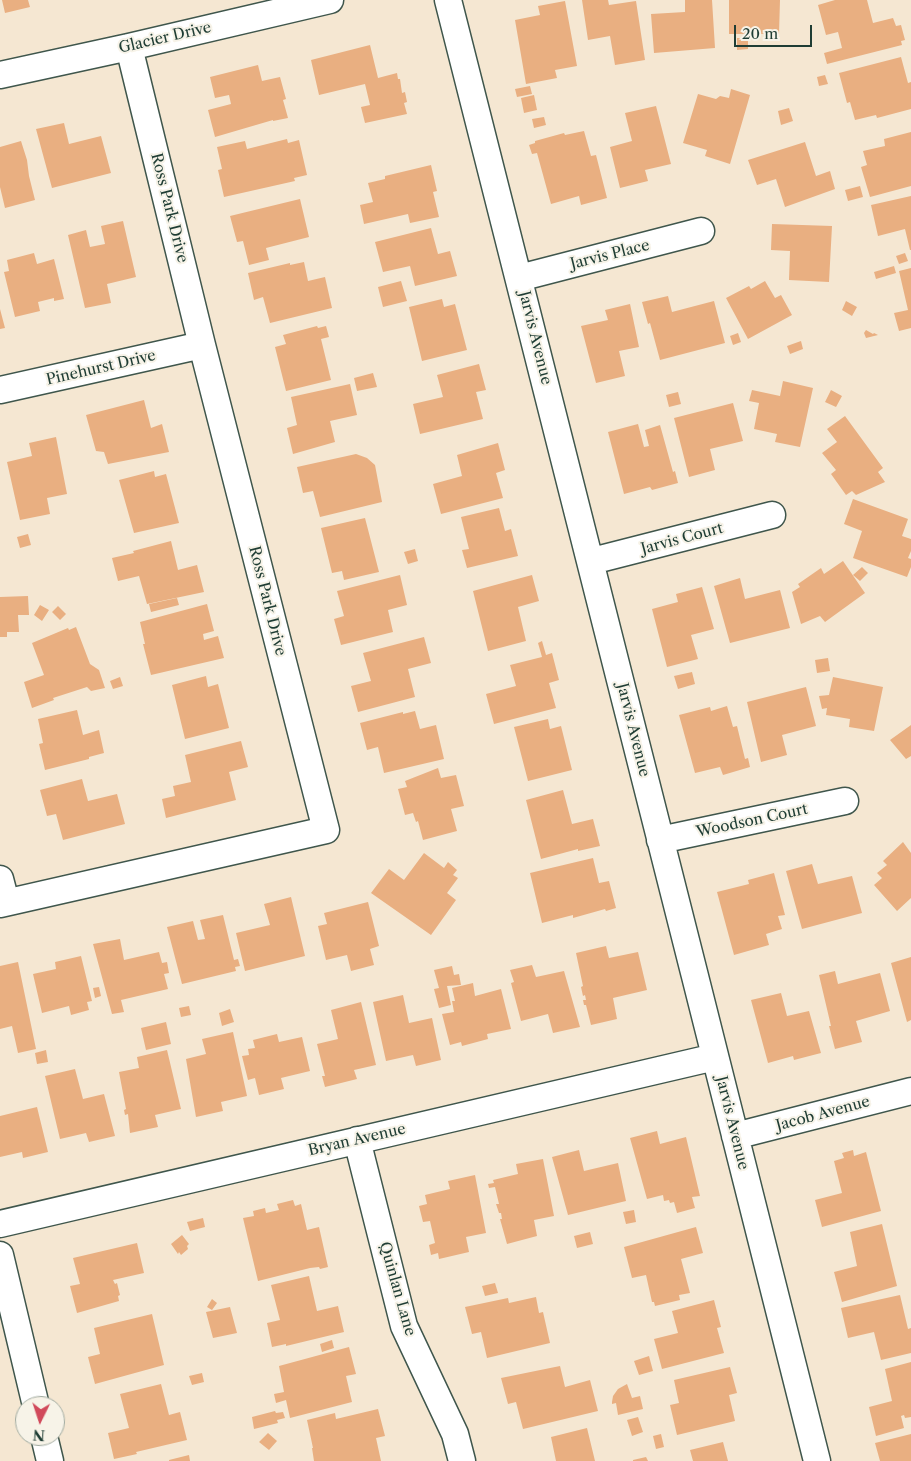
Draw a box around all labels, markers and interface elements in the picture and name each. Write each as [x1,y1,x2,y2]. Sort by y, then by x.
scale bar [736,15,814,47]
street label: Glacier Drive [117,19,213,57]
text: 20 m [742,24,778,43]
street label: Ross Park Drive [147,151,191,265]
street label: Jarvis Place [568,236,652,274]
street label: Jarvis Avenue [515,289,555,387]
street label: Pinehurst Drive [44,347,158,389]
street label: Jarvis Court [639,519,725,559]
street label: Ross Park Drive [245,544,289,658]
street label: Jarvis Avenue [613,681,653,779]
street label: Woodson Court [695,800,809,842]
street label: Jarvis Avenue [712,1074,752,1172]
street label: Jacob Avenue [774,1093,872,1135]
street label: Bryan Avenue [307,1120,407,1160]
street label: Quinlan Lane [375,1240,419,1338]
north arrow [15,1396,65,1446]
text: N [32,1426,46,1444]

